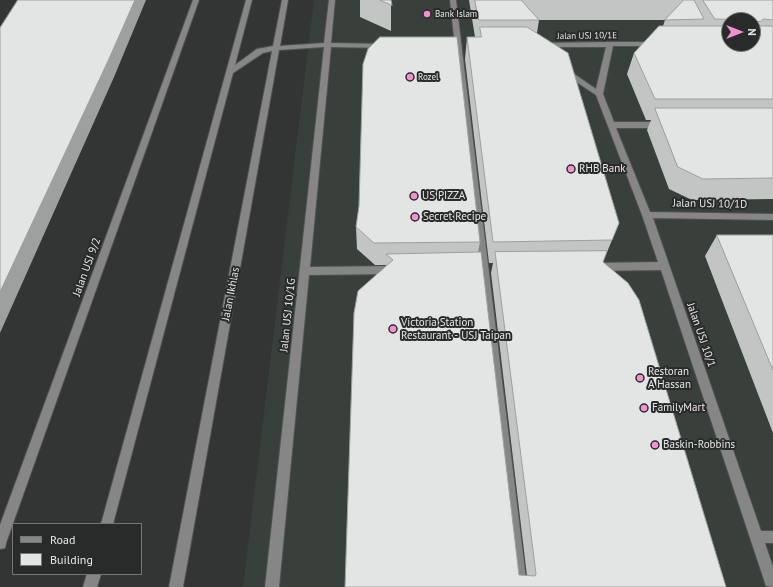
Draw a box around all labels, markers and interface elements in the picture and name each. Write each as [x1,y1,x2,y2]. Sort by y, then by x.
marker: Bank Islam [422,9,432,19]
place label: Bank Islam [435,9,477,19]
north arrow [721,12,761,52]
text: N [745,28,759,36]
street label: Jalan USJ 10/1E [557,30,617,42]
marker: Rozel [405,72,415,82]
place label: Rozel [418,72,439,82]
place label: RHB Bank [579,162,625,176]
marker: RHB Bank [566,164,576,174]
place label: US PIZZA [422,189,465,203]
marker: US PIZZA [409,191,419,201]
street label: Jalan USJ 10/1D [673,197,747,211]
place label: Secret Recipe [423,210,486,224]
marker: Secret Recipe [410,212,420,222]
street label: Jalan USJ 9/2 [70,236,104,298]
street label: Jalan Ikhlas [219,266,243,322]
street label: Jalan USJ 10/1G [278,277,298,353]
street label: Jalan USJ 10/1 [684,301,718,369]
place label: Victoria Station Restaurant - USJ Taipan [401,316,511,342]
marker: Victoria Station Restaurant - USJ Taipan [388,324,398,334]
place label: Restoran A Hassan [648,365,691,391]
marker: Restoran A Hassan [635,373,645,383]
place label: FamilyMart [652,401,705,415]
marker: FamilyMart [639,403,649,413]
place label: Baskin-Robbins [663,438,735,452]
marker: Baskin-Robbins [650,440,660,450]
legend [12,523,142,575]
text: Road [50,532,75,547]
text: Building [50,552,93,567]

